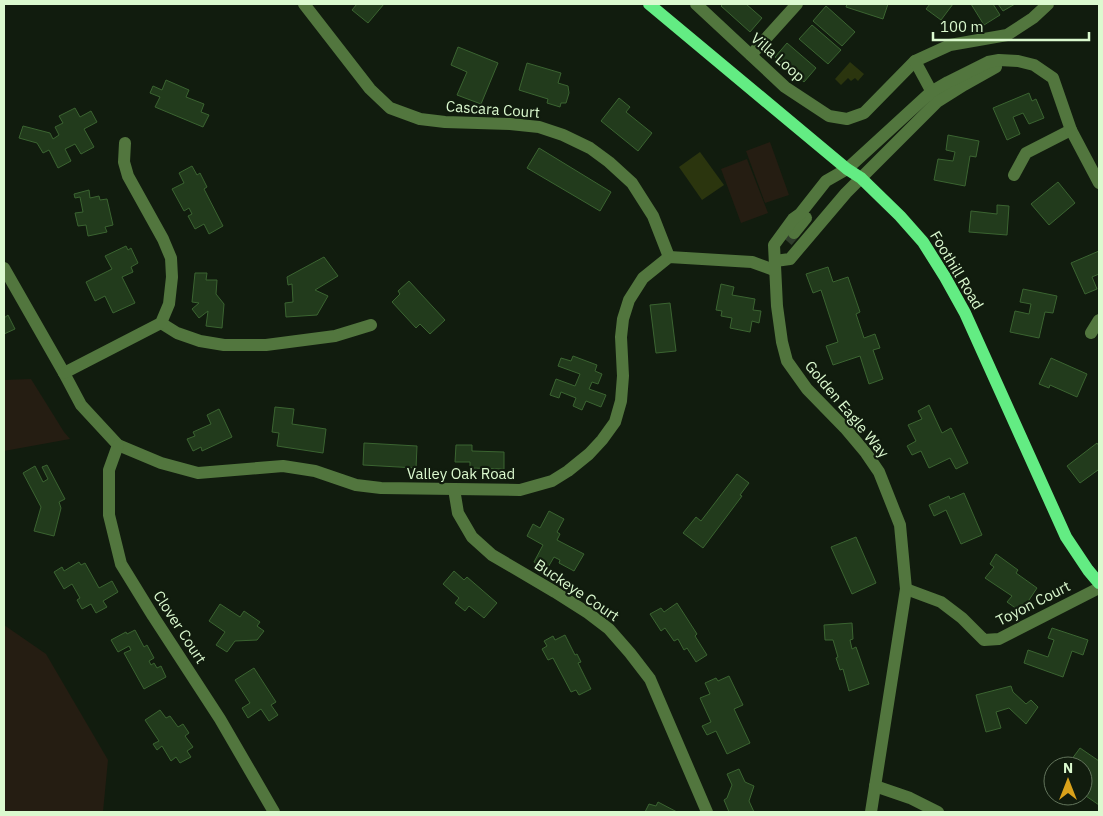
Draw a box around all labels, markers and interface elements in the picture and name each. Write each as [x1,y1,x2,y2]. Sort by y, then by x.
scale bar [933,10,1089,42]
text: 100 m [940,17,984,36]
street label: Villa Loop [747,28,809,86]
street label: Cascara Court [445,96,541,122]
street label: Foothill Road [926,227,988,313]
street label: Golden Eagle Way [801,357,894,462]
street label: Valley Oak Road [407,464,515,483]
street label: Buckeye Court [531,555,623,625]
street label: Toyon Court [993,576,1073,630]
street label: Clover Court [149,587,211,667]
north arrow [1043,756,1093,806]
text: N [1063,759,1073,777]

